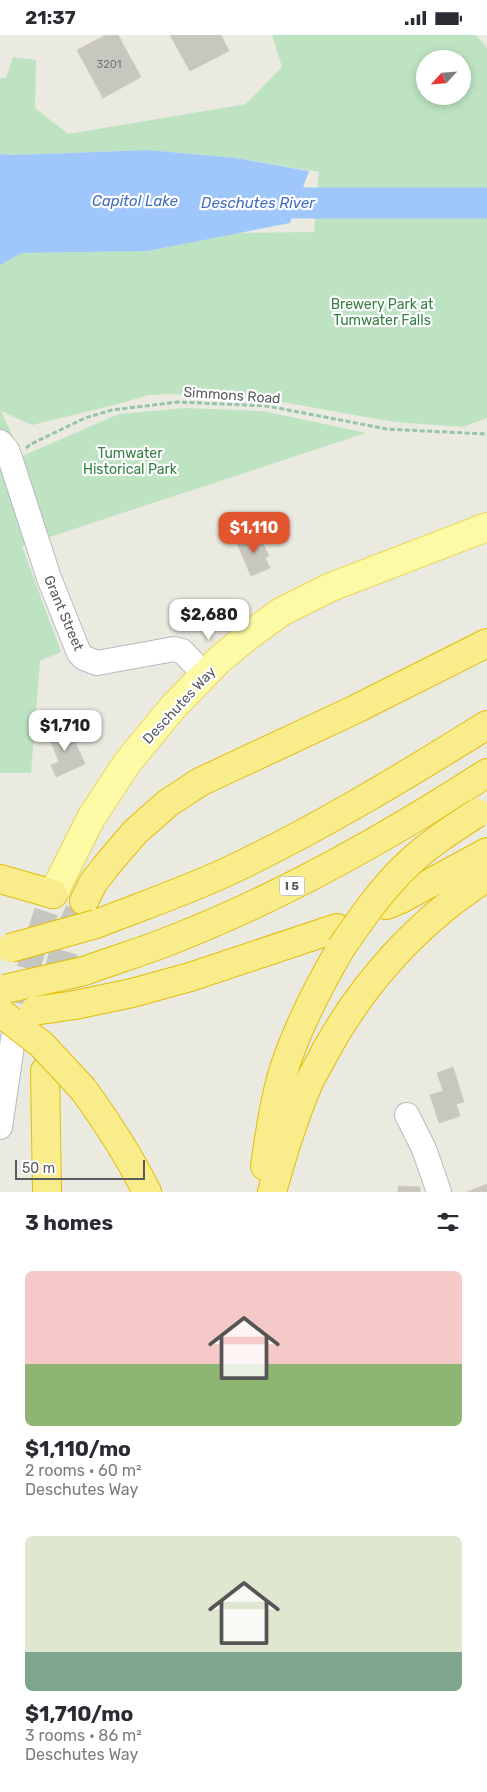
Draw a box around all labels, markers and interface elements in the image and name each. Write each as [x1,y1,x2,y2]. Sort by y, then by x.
text: 21:37 [25,6,76,29]
north arrow [416,50,471,105]
map controls [416,50,471,105]
house number: 3201 [97,58,121,71]
water label: Capitol Lake [92,192,179,210]
water label: Deschutes River [201,194,316,212]
park label: Brewery Park at Tumwater Falls [331,296,434,329]
street label: Simmons Road [183,384,281,407]
park label: Tumwater Historical Park [83,445,178,478]
pin: $1,110 [213,511,295,554]
text: $1,110 [230,518,278,537]
street label: Grant Street [40,573,87,654]
pin: $2,680 [168,599,250,641]
text: $2,680 [180,605,238,624]
street label: Deschutes Way [139,663,220,747]
pin: $1,710 [24,709,106,752]
text: $1,710 [40,716,90,735]
road number: I 5 [280,876,304,895]
scale bar [15,1157,145,1180]
text: 50 m [22,1160,55,1177]
icon: filters [434,1208,462,1236]
text: 3 homes [25,1210,113,1235]
icon: home [199,1303,289,1393]
text: $1,110/mo [25,1436,131,1461]
text: 2 rooms · 60 m² [25,1461,142,1480]
text: Deschutes Way [25,1480,138,1499]
icon: home [199,1568,289,1658]
text: $1,710/mo [25,1701,133,1726]
text: 3 rooms · 86 m² [25,1726,142,1745]
text: Deschutes Way [25,1745,138,1764]

